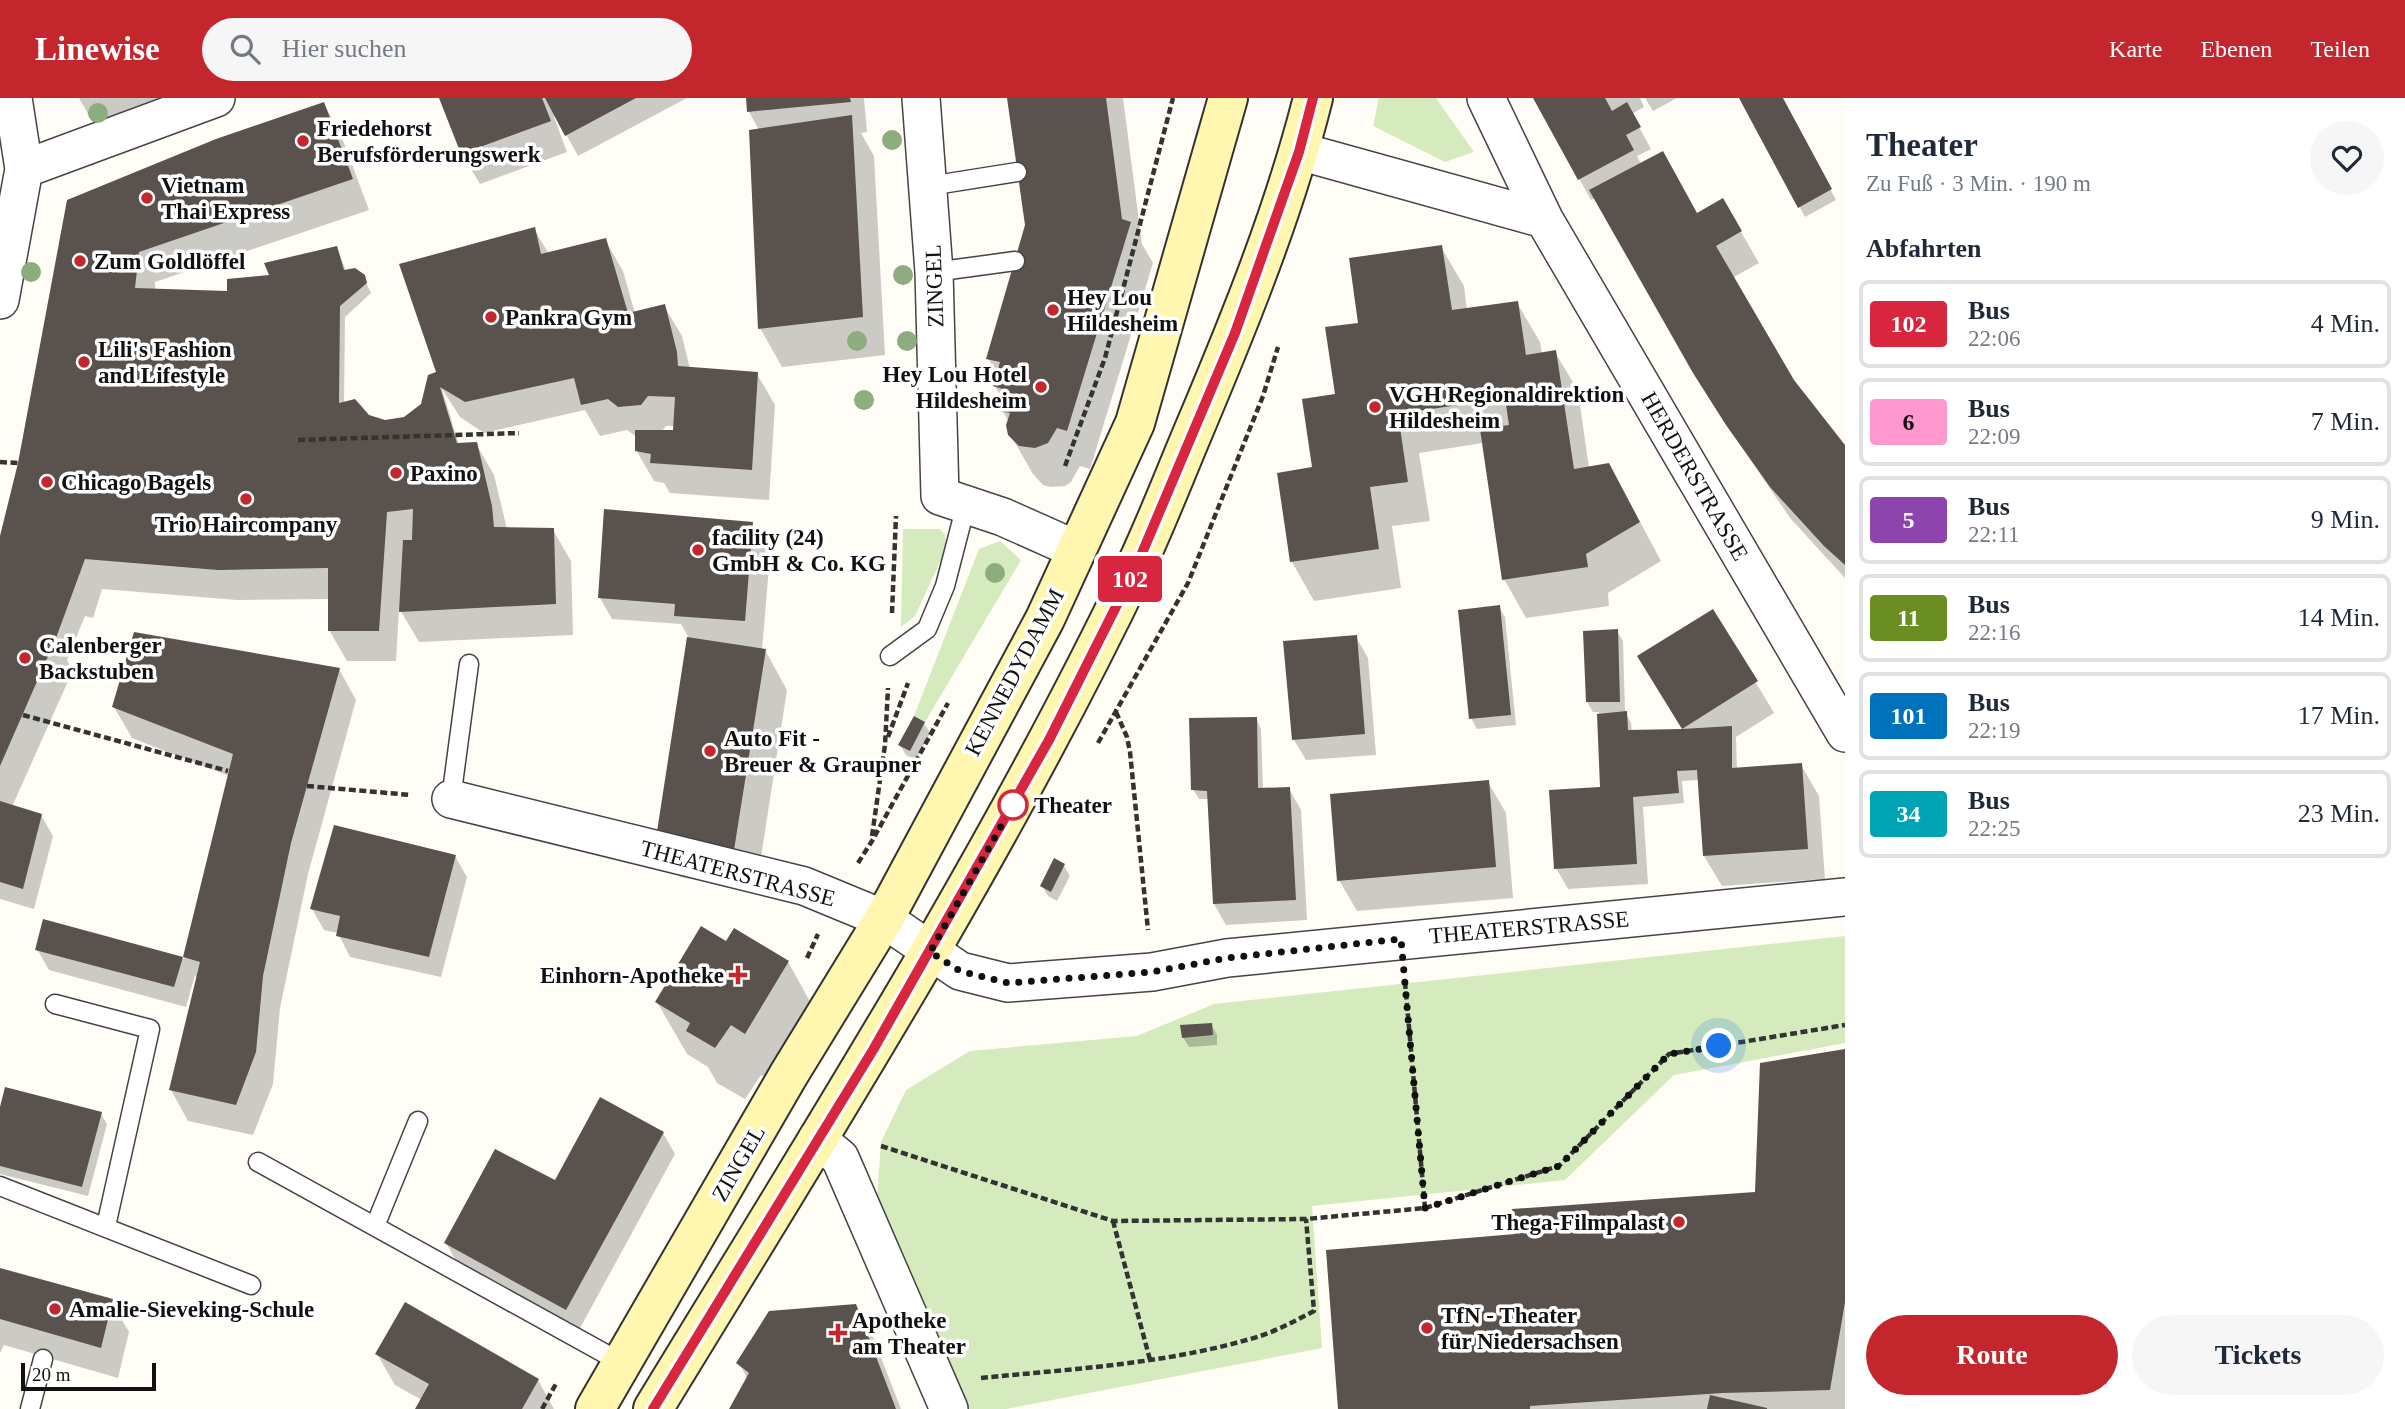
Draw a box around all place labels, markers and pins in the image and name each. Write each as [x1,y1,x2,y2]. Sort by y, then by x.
place label: Friedehorst Berufsförderungswerk [317,116,541,167]
marker: Friedehorst Berufsförderungswerk [295,133,311,149]
place label: Vietnam Thai Express [161,173,290,224]
marker: Vietnam Thai Express [139,190,155,206]
place label: Zum Goldlöffel [94,249,245,274]
marker: Zum Goldlöffel [72,253,88,269]
place label: Hey Lou Hildesheim [1067,285,1178,336]
marker: Hey Lou Hildesheim [1045,302,1061,318]
place label: Pankra Gym [505,305,632,330]
marker: Pankra Gym [483,309,499,325]
place label: Lili's Fashion and Lifestyle [98,337,232,388]
marker: Lili's Fashion and Lifestyle [76,354,92,370]
place label: Hey Lou Hotel Hildesheim [883,362,1027,413]
marker: Hey Lou Hotel Hildesheim [1033,379,1049,395]
place label: VGH Regionaldirektion Hildesheim [1389,382,1625,433]
marker: VGH Regionaldirektion Hildesheim [1367,399,1383,415]
place label: Paxino [410,461,478,486]
marker: Paxino [388,465,404,481]
place label: Chicago Bagels [61,470,211,495]
marker: Chicago Bagels [39,474,55,490]
marker: Trio Haircompany [238,491,254,507]
place label: Trio Haircompany [155,512,338,537]
place label: facility (24) GmbH & Co. KG [712,525,886,576]
marker: facility (24) GmbH & Co. KG [690,542,706,558]
place label: Calenberger Backstuben [39,633,162,684]
marker: Calenberger Backstuben [17,650,33,666]
place label: Auto Fit - Breuer & Graupner [724,726,921,777]
marker: Auto Fit - Breuer & Graupner [702,743,718,759]
marker: Theater [998,790,1028,820]
place label: Theater [1034,793,1112,818]
place label: Einhorn-Apotheke [540,963,724,988]
marker: Einhorn-Apotheke [730,967,746,983]
place label: Thega-Filmpalast [1491,1210,1665,1235]
marker: Thega-Filmpalast [1671,1214,1687,1230]
place label: Amalie-Sieveking-Schule [69,1297,314,1322]
marker: Amalie-Sieveking-Schule [47,1301,63,1317]
place label: TfN - Theater für Niedersachsen [1441,1303,1619,1354]
place label: Apotheke am Theater [852,1308,966,1359]
marker: TfN - Theater für Niedersachsen [1419,1320,1435,1336]
marker: Apotheke am Theater [830,1325,846,1341]

